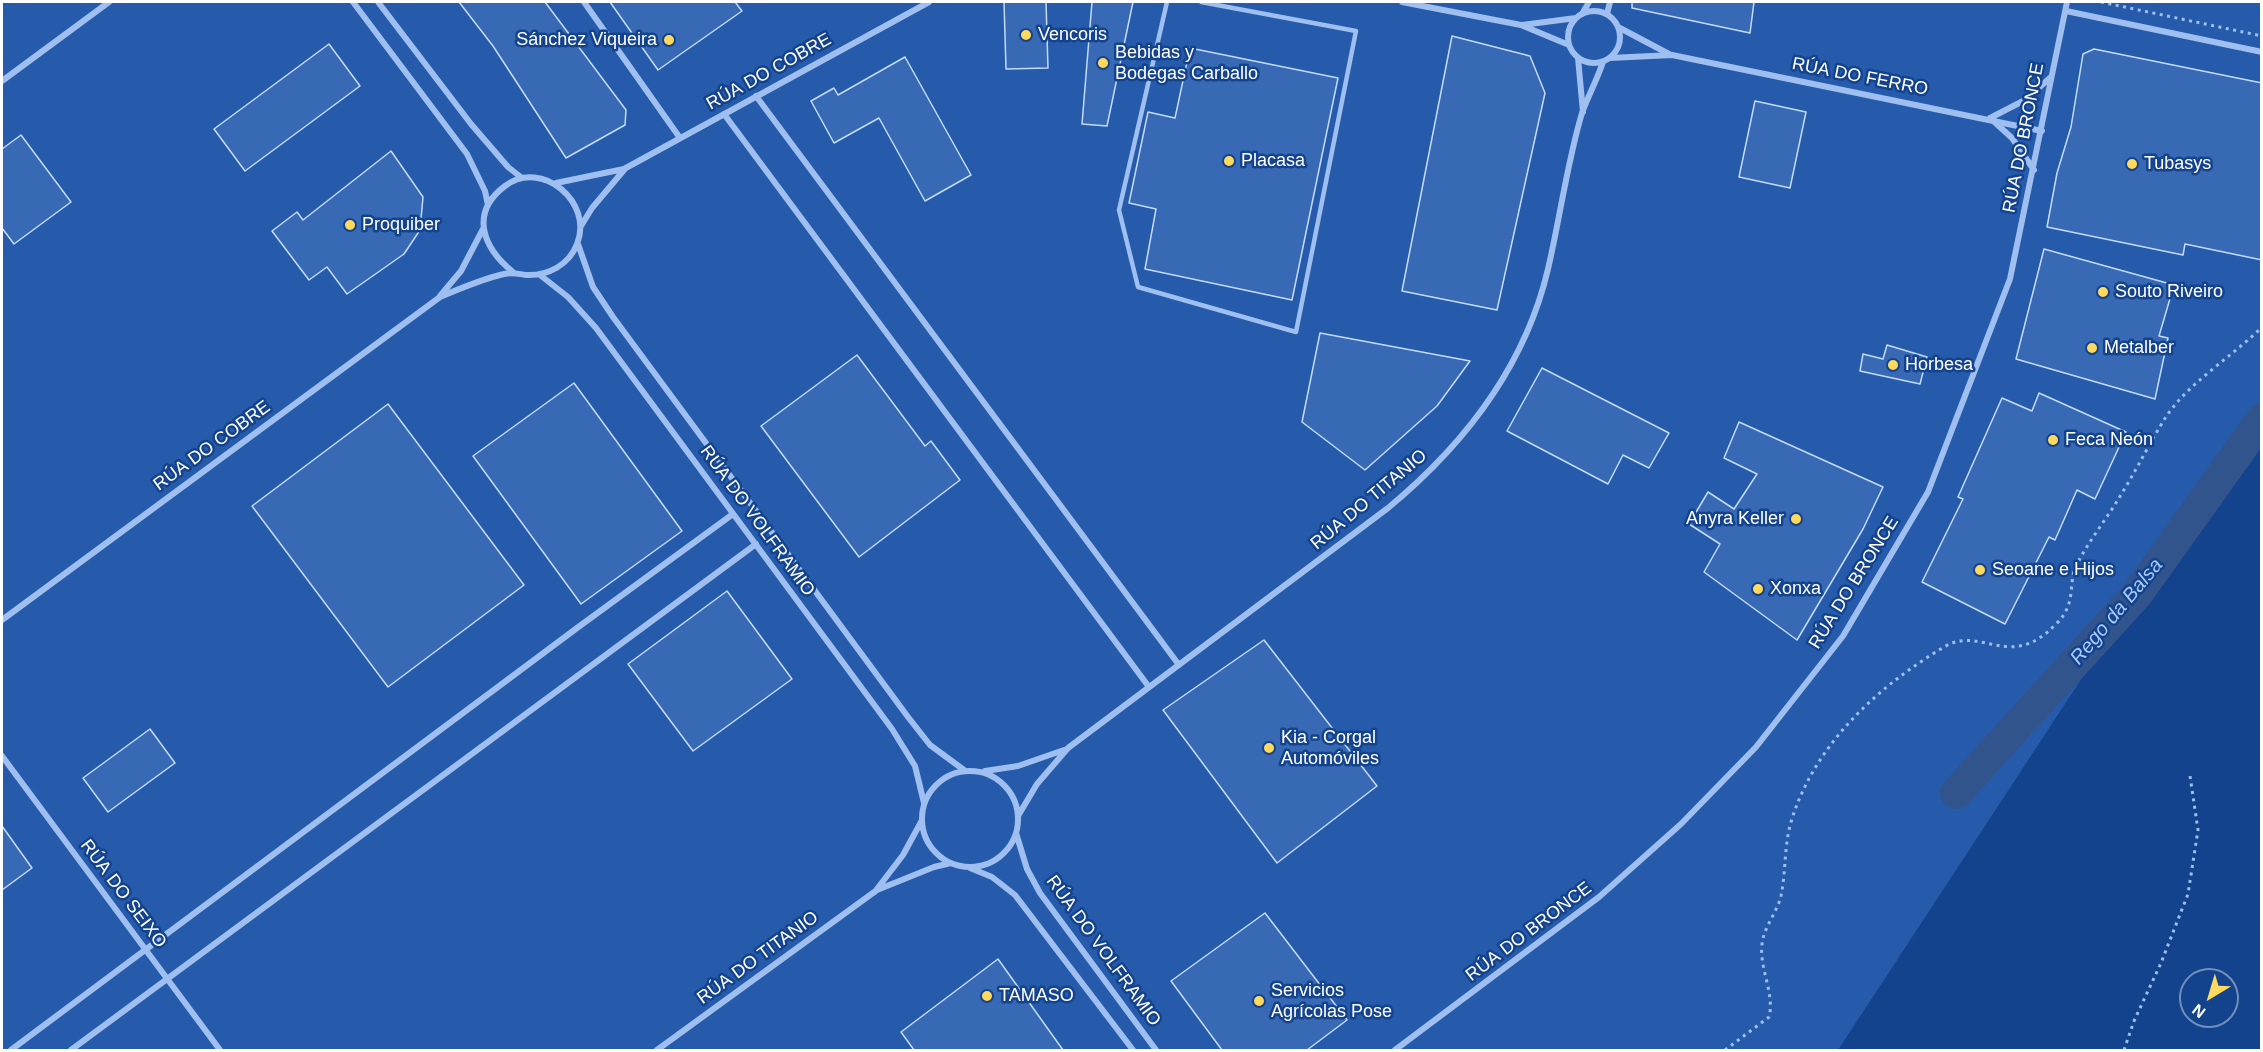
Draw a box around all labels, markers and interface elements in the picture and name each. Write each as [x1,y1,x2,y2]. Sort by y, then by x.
place label: Vencoris [1038,24,1107,46]
marker: Vencoris [1019,28,1033,42]
place label: Sánchez Viqueira [516,29,657,51]
street label: RÚA DO COBRE [703,29,835,115]
marker: Sánchez Viqueira [662,33,676,47]
place label: Bebidas y Bodegas Carballo [1115,42,1258,84]
street label: RÚA DO FERRO [1790,53,1930,101]
marker: Bebidas y Bodegas Carballo [1096,56,1110,70]
street label: RÚA DO BRONCE [1999,61,2049,215]
place label: Placasa [1241,150,1305,172]
place label: Tubasys [2144,153,2211,175]
marker: Placasa [1222,154,1236,168]
marker: Tubasys [2125,157,2139,171]
place label: Proquiber [362,214,440,236]
marker: Proquiber [343,218,357,232]
place label: Souto Riveiro [2115,281,2223,303]
marker: Souto Riveiro [2096,285,2110,299]
place label: Metalber [2104,337,2174,359]
marker: Metalber [2085,341,2099,355]
place label: Horbesa [1905,354,1973,376]
marker: Horbesa [1886,358,1900,372]
street label: RÚA DO COBRE [149,396,275,496]
place label: Feca Neón [2065,429,2153,451]
marker: Feca Neón [2046,433,2060,447]
street label: RÚA DO VOLFRAMIO [695,441,819,601]
street label: RÚA DO TITANIO [1307,445,1431,555]
place label: Anyra Keller [1686,508,1784,530]
marker: Anyra Keller [1789,512,1803,526]
street label: RÚA DO BRONCE [1805,513,1903,653]
water label: Rego da Balsa [2066,554,2168,670]
place label: Seoane e Hijos [1992,559,2114,581]
marker: Seoane e Hijos [1973,563,1987,577]
place label: Xonxa [1770,578,1821,600]
marker: Xonxa [1751,582,1765,596]
place label: Kia - Corgal Automóviles [1281,727,1379,770]
marker: Kia - Corgal Automóviles [1262,741,1276,755]
street label: RÚA DO SEIXO [75,836,171,952]
street label: RÚA DO VOLFRAMIO [1041,871,1165,1031]
street label: RÚA DO BRONCE [1462,878,1596,986]
street label: RÚA DO TITANIO [693,907,823,1009]
north arrow [2179,968,2239,1028]
place label: Servicios Agrícolas Pose [1271,980,1392,1022]
place label: TAMASO [999,985,1074,1007]
marker: TAMASO [980,989,994,1003]
marker: Servicios Agrícolas Pose [1252,994,1266,1008]
text: N [2189,1001,2209,1021]

